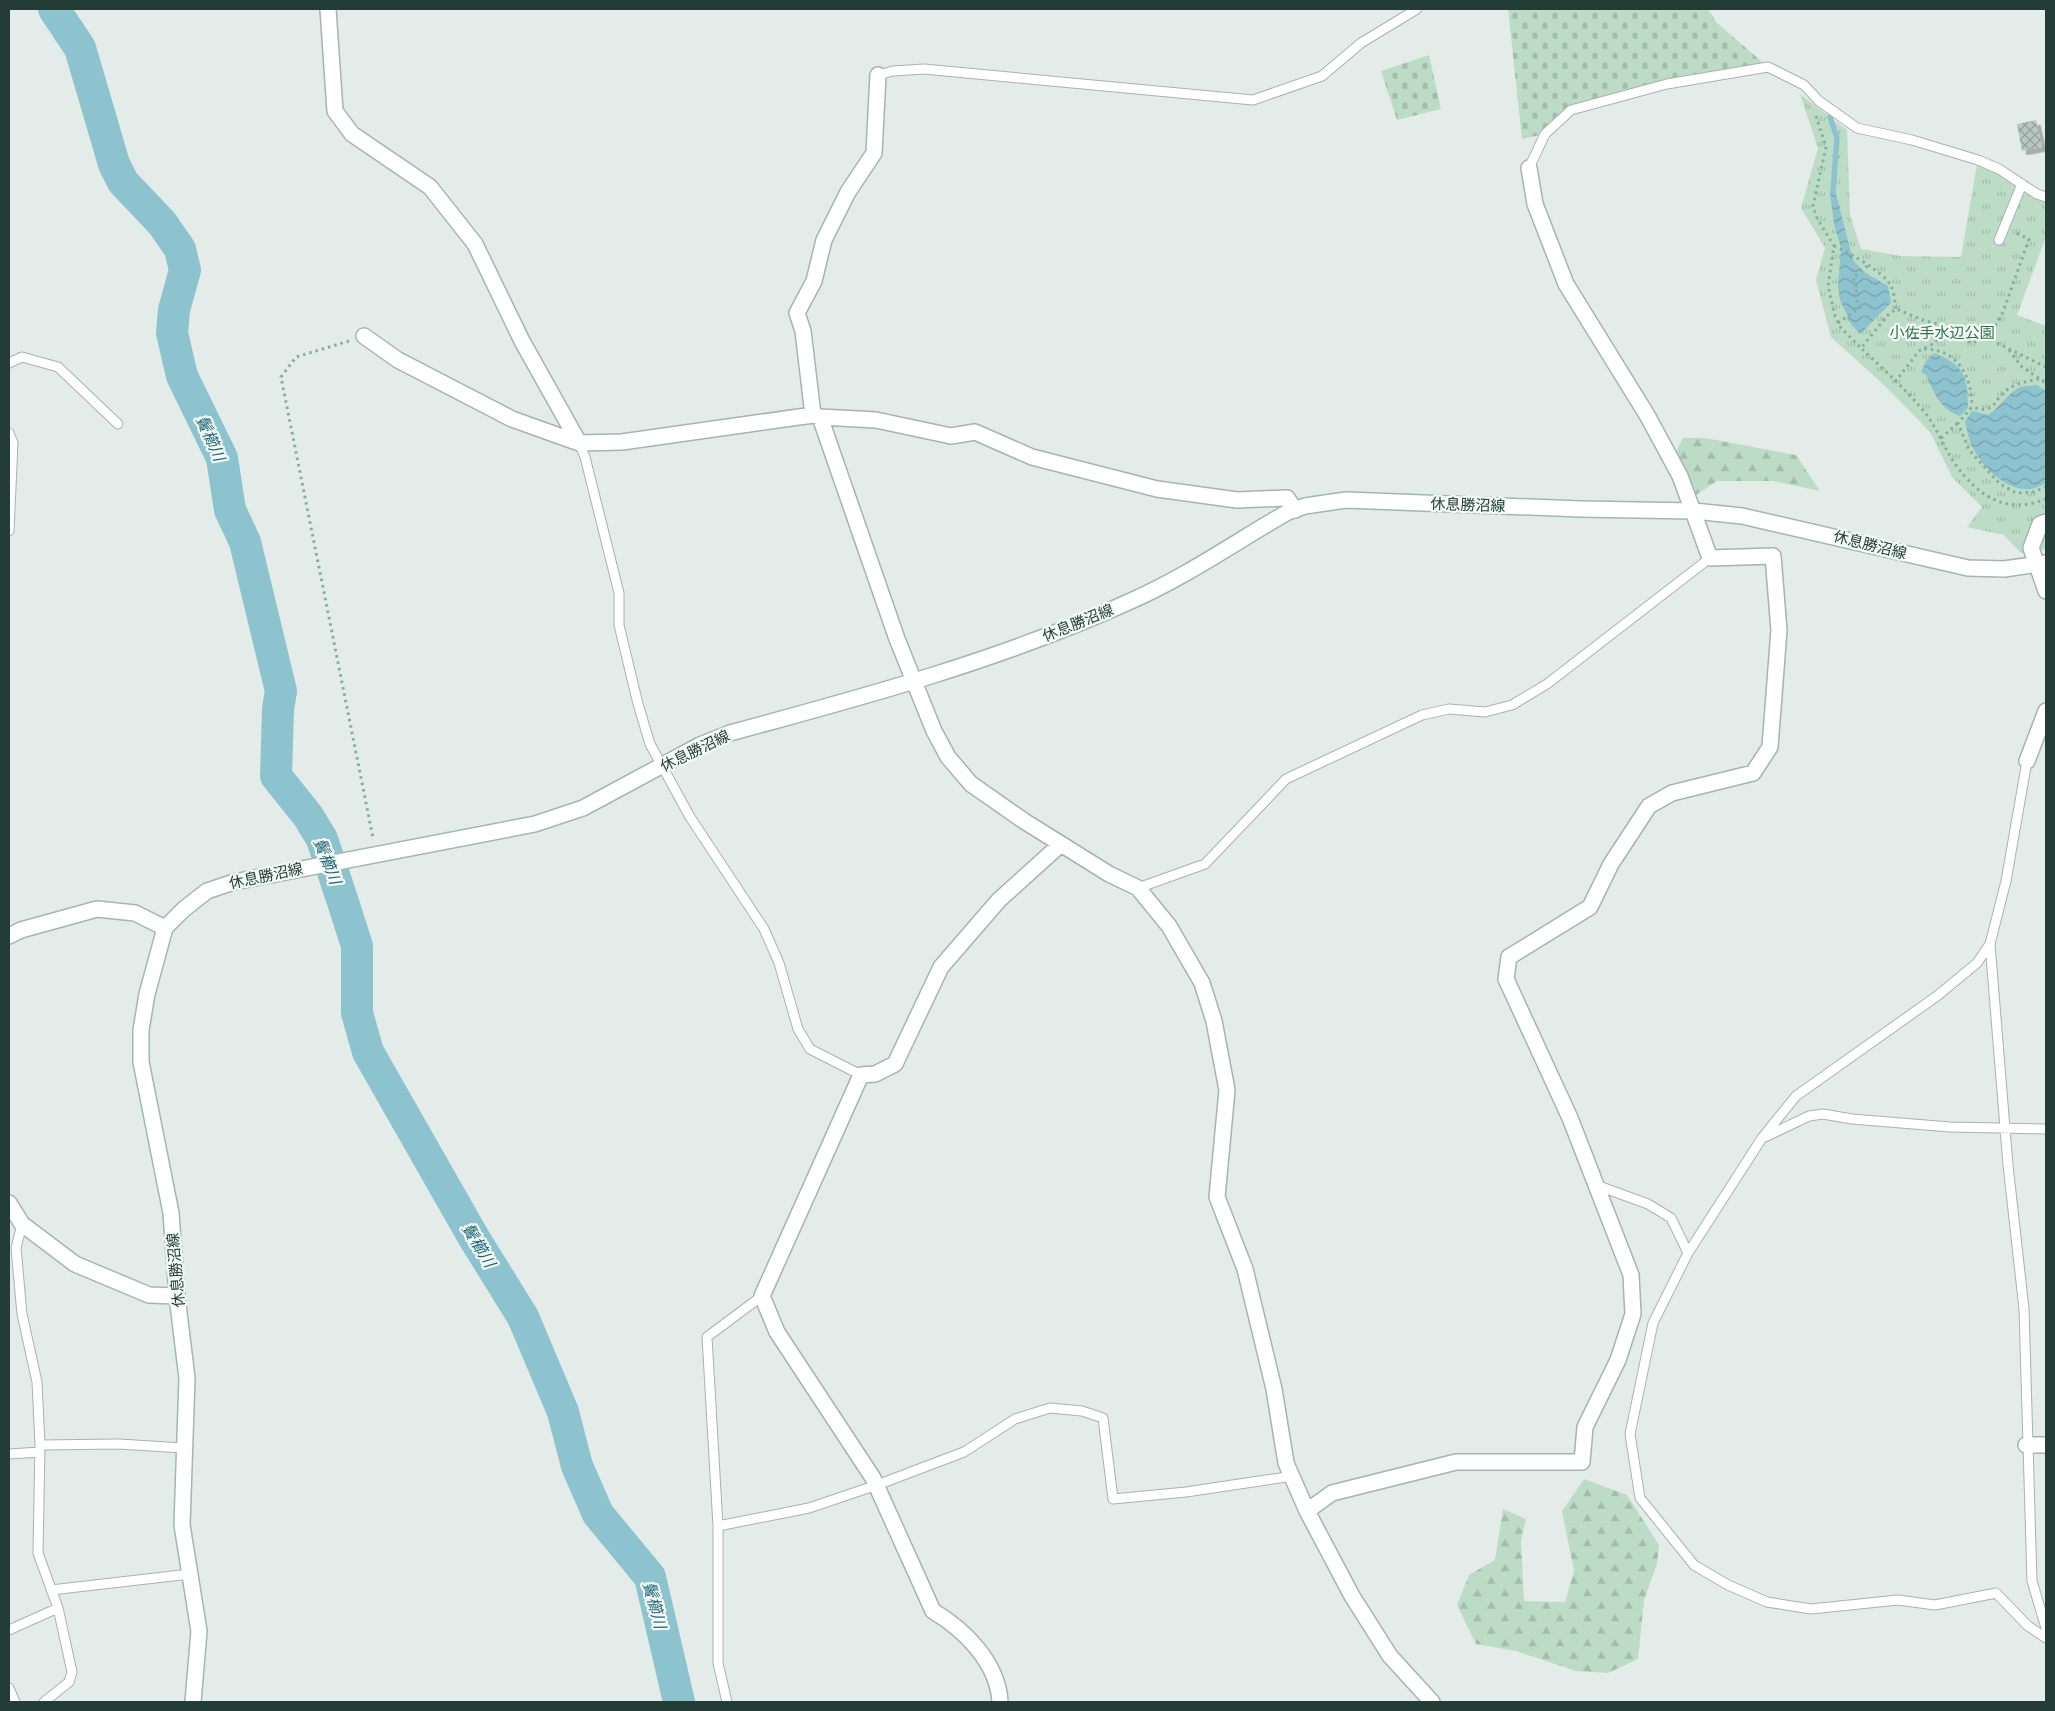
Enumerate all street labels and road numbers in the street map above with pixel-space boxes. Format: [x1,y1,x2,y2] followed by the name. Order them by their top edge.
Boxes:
[1430,494,1506,515] street label: 休息勝沼線
[1831,526,1909,563] street label: 休息勝沼線
[1039,600,1116,645] street label: 休息勝沼線
[657,726,733,776] street label: 休息勝沼線
[227,858,305,893] street label: 休息勝沼線
[163,1232,188,1308] street label: 休息勝沼線

